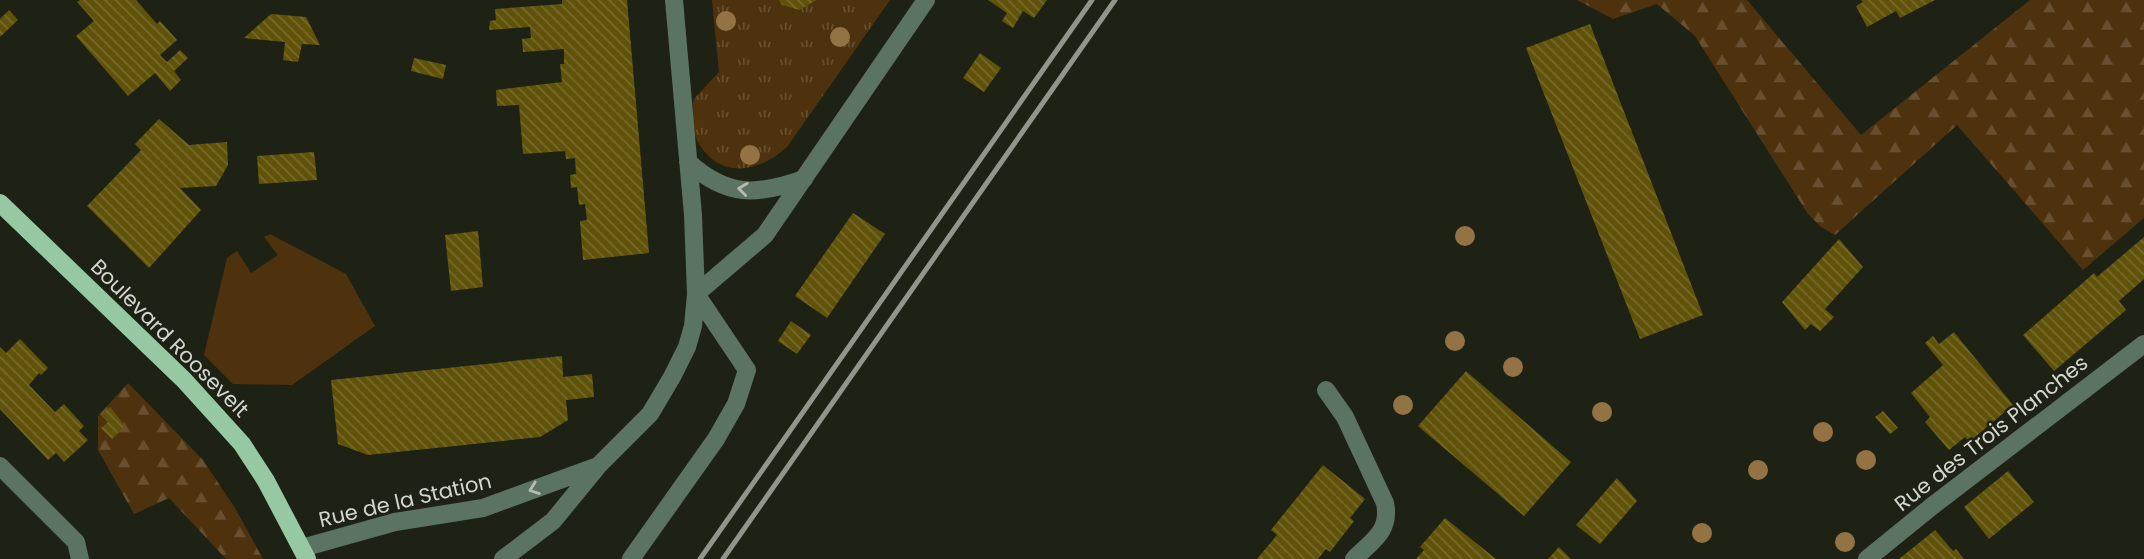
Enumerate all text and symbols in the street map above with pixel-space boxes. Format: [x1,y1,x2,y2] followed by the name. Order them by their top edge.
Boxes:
[737,182,749,197] one-way arrow
[85,253,255,423] street label: Boulevard Roosevelt
[1888,348,2094,518] street label: Rue des Trois Planches
[316,466,494,534] street label: Rue de la Station
[528,481,540,495] one-way arrow

